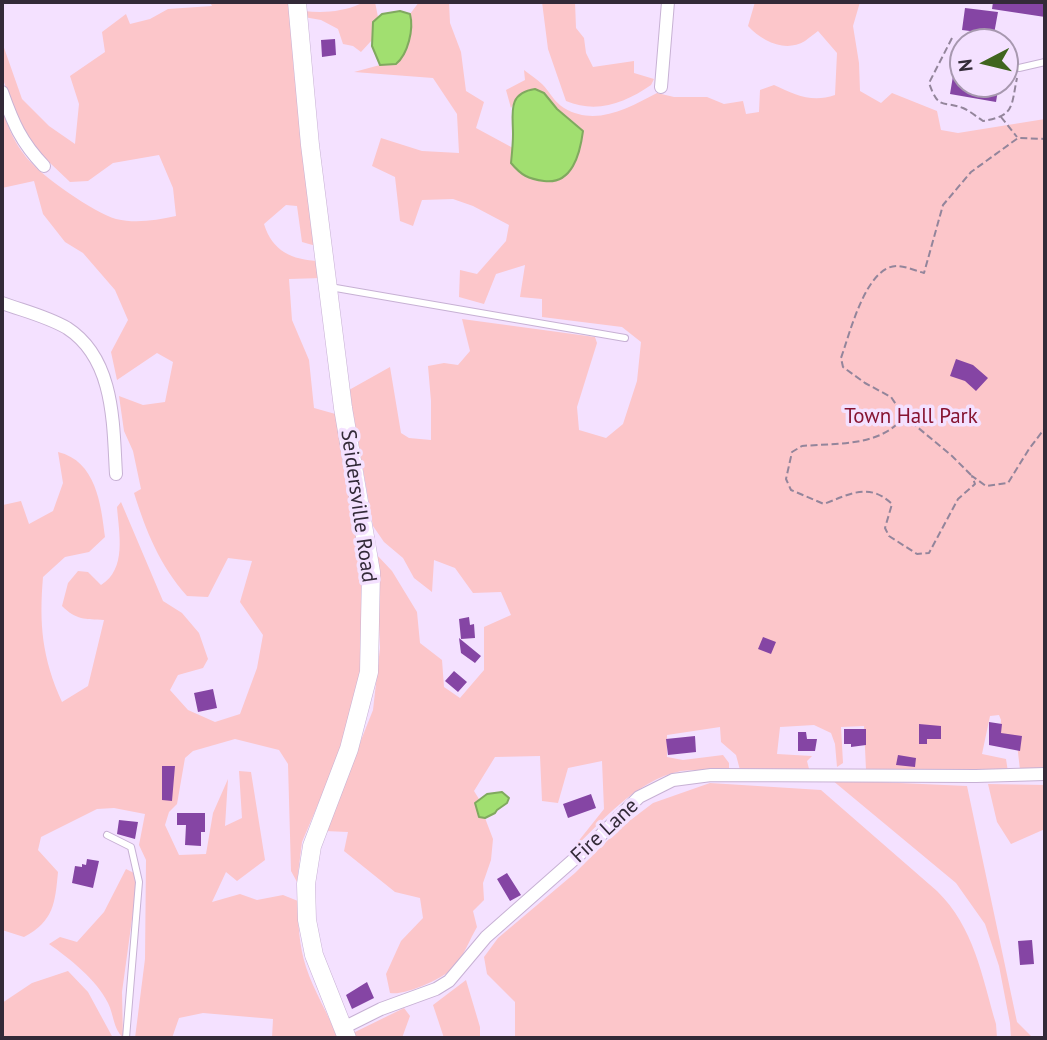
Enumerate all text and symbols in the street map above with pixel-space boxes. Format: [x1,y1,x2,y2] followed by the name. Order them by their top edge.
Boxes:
[949,28,1019,98] north arrow
[952,58,978,73] text: N
[844,404,978,430] park label: Town Hall Park
[335,428,381,584] street label: Seidersville Road
[566,794,644,868] street label: Fire Lane

